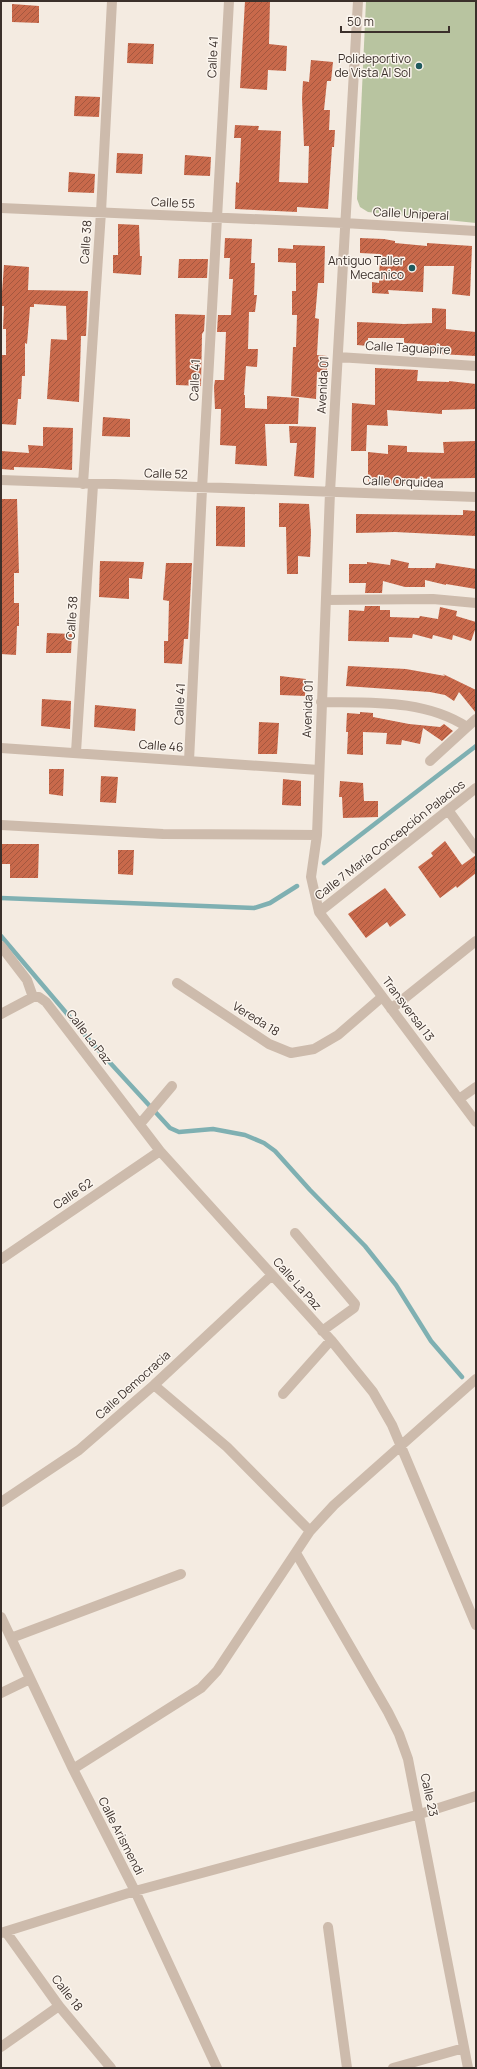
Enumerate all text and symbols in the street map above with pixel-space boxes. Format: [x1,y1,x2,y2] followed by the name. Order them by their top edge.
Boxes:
[341,8,449,34] scale bar
[347,13,374,30] text: 50 m
[203,36,222,78] street label: Calle 41
[334,50,411,81] place label: Polideportivo de Vista Al Sol
[414,61,424,71] marker: Polideportivo de Vista Al Sol
[151,193,196,212] street label: Calle 55
[372,203,450,224] street label: Calle Uniperal
[75,219,96,264] street label: Calle 38
[328,252,405,283] place label: Antiguo Taller Mecanico
[407,263,417,273] marker: Antiguo Taller Mecanico
[365,337,451,358] street label: Calle Taguapire
[312,356,333,414] street label: Avenida 01
[185,359,204,401] street label: Calle 41
[144,464,188,483] street label: Calle 52
[362,472,444,491] street label: Calle Orquidea
[61,595,82,640] street label: Calle 38
[298,680,317,738] street label: Avenida 01
[170,683,189,725] street label: Calle 41
[138,735,184,756] street label: Calle 46
[311,776,468,904] street label: Calle 7 María Concepción Palacios
[378,973,438,1045] street label: Transversal 13
[229,997,283,1040] street label: Vereda 18
[63,1006,116,1068] street label: Calle La Paz
[49,1174,96,1213] street label: Calle 62
[269,1254,326,1314] street label: Calle La Paz
[91,1346,174,1423] street label: Calle Democracia
[417,1772,442,1818] street label: Calle 23
[95,1794,148,1878] street label: Calle Arismendi
[48,1971,87,2014] street label: Calle 18

